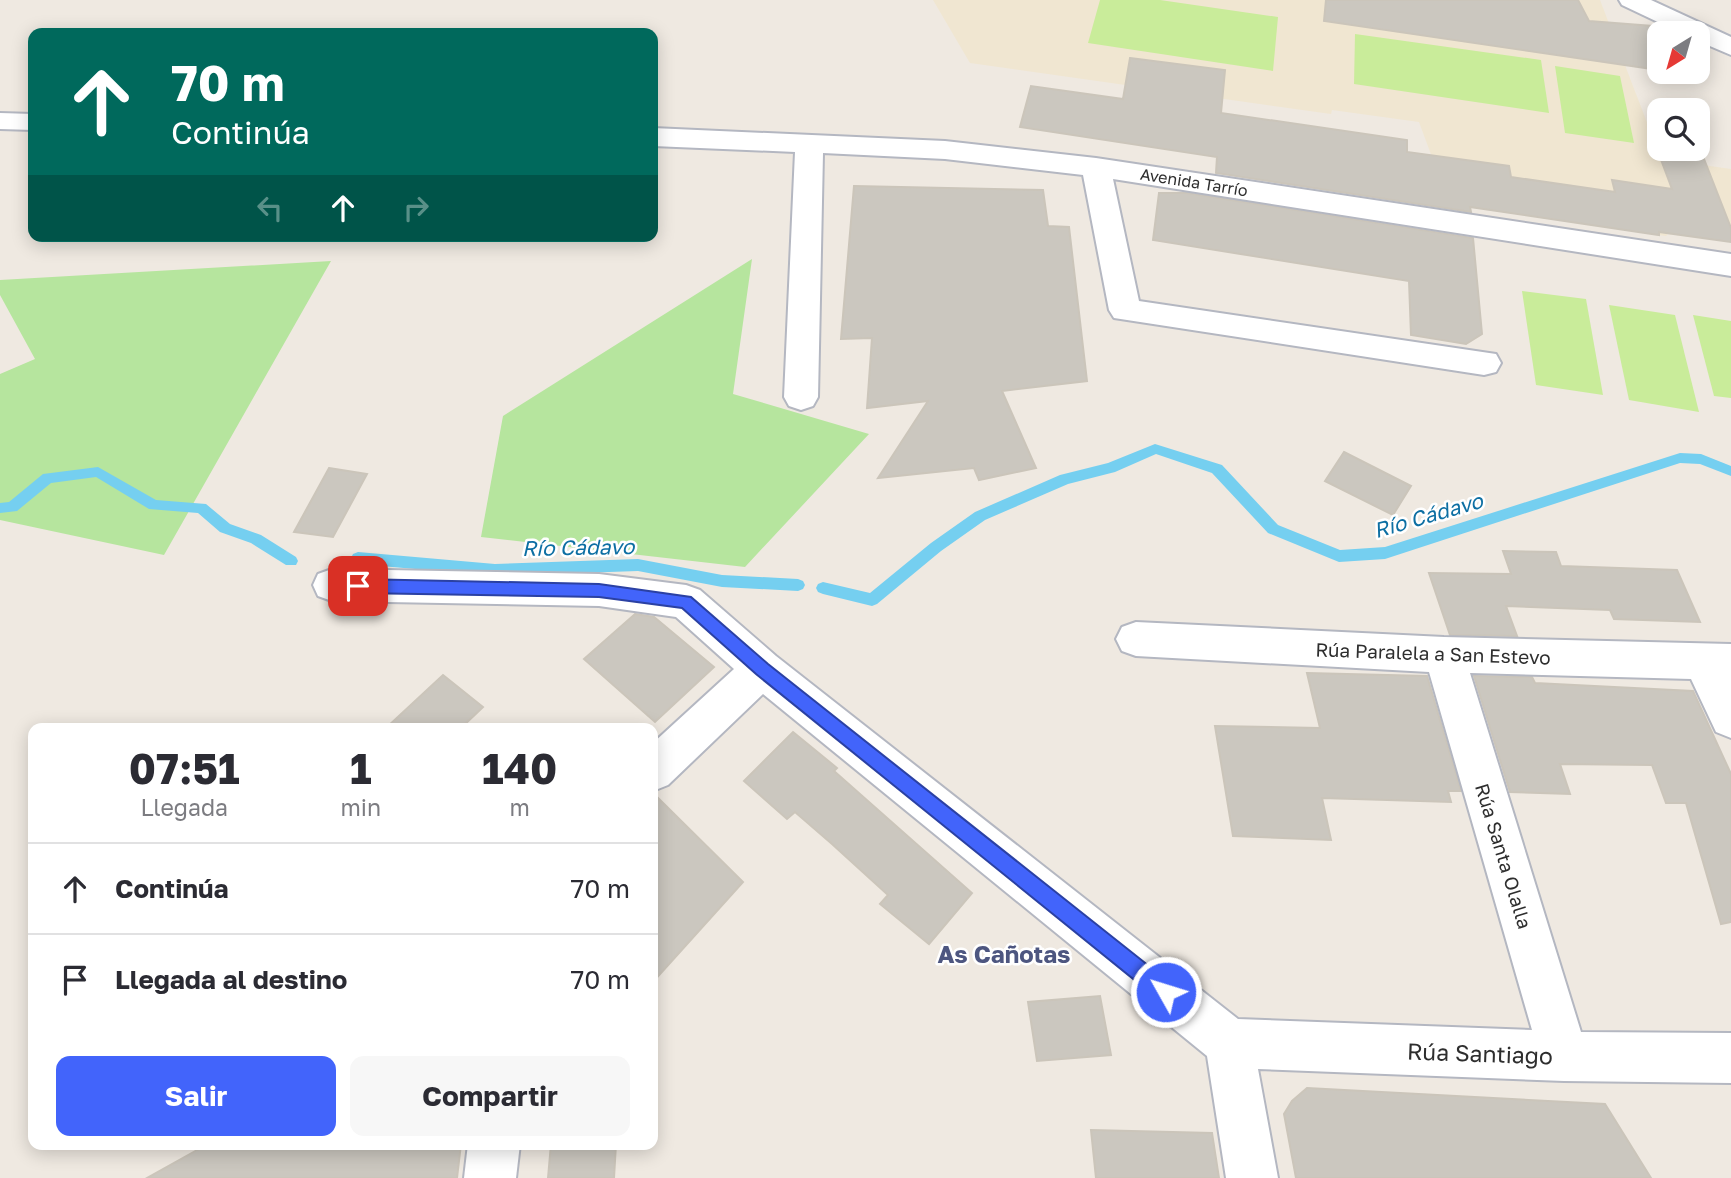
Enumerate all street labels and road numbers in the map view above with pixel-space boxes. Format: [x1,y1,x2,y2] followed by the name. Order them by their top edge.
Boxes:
[1139,164,1249,200] street label: Avenida Tarrío
[1315,637,1551,669] street label: Rúa Paralela a San Estevo
[1471,781,1537,931] street label: Rúa Santa Olalla
[1407,1036,1553,1070] street label: Rúa Santiago

